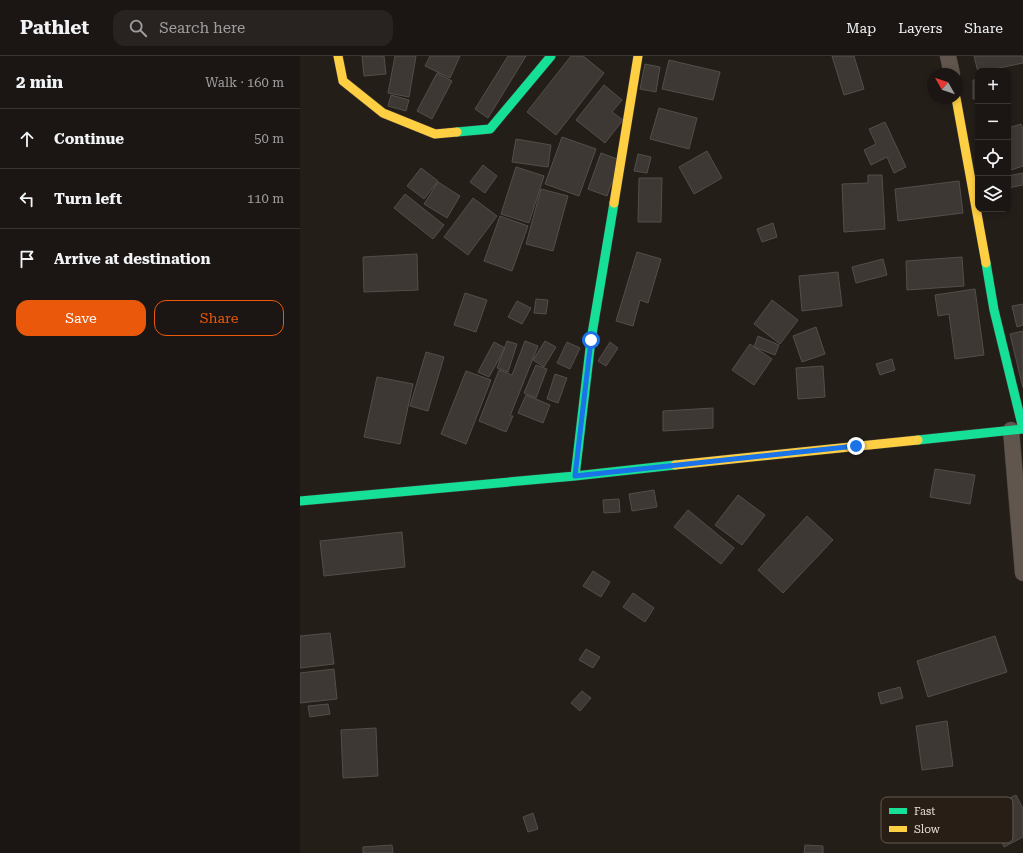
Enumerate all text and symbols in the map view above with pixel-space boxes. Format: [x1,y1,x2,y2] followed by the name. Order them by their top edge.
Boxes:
[113,10,393,46] search box
[20,16,89,39] text: Pathlet
[127,17,149,39] icon: search
[159,19,245,37] text: Search here
[846,20,876,36] text: Map
[898,20,942,36] text: Layers
[964,20,1003,36] text: Share
[927,68,963,104] north arrow
[975,68,1011,212] map controls
[975,68,1011,104] button: +
[16,72,63,92] text: 2 min
[205,75,284,90] text: Walk · 160 m
[975,104,1011,140] button: −
[16,128,38,150] icon: ahead
[54,130,124,148] text: Continue
[254,131,284,146] text: 50 m
[975,140,1011,176] button: locate
[975,176,1011,212] button: layers
[16,188,38,210] icon: left
[54,190,122,208] text: Turn left
[247,191,284,206] text: 110 m
[16,248,38,270] icon: arrive
[54,250,210,268] text: Arrive at destination
[16,300,146,336] button: Save
[154,300,284,336] button: Share
[582,331,600,349] route start
[847,437,865,455] route end
[881,797,1013,843] legend
[914,805,935,818] text: Fast
[914,823,941,836] text: Slow

